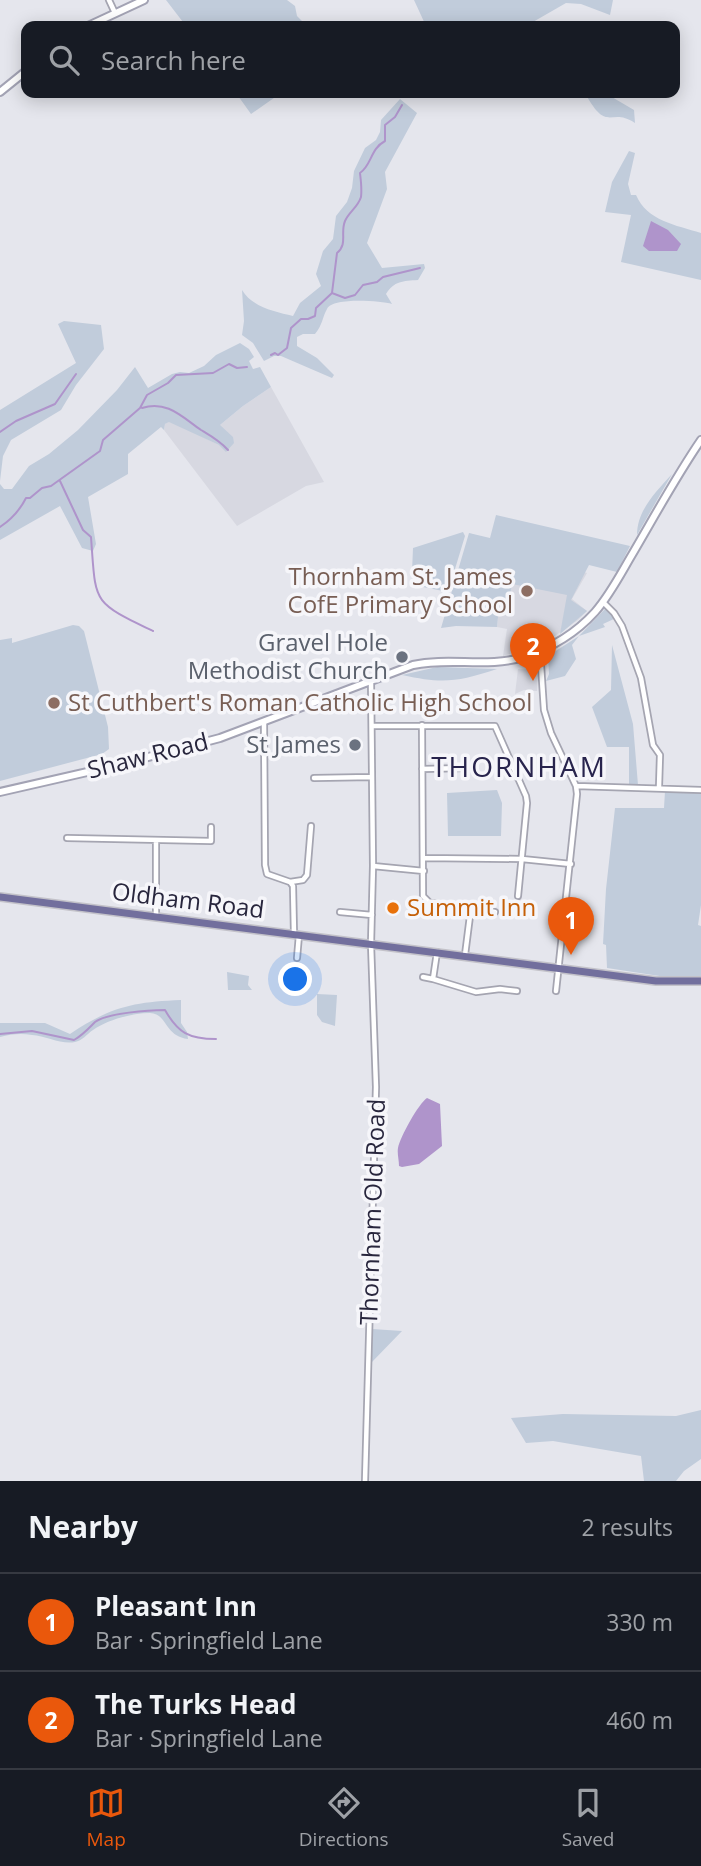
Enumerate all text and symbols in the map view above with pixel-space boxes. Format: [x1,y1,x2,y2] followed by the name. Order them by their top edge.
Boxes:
[21,21,680,98] search box
[45,41,83,79] icon: search
[101,42,246,78] text: Search here
[288,559,513,620] place label: Thornham St. James CofE Primary School
[519,583,535,599] marker: Thornham St. James CofE Primary School
[510,623,556,681] pin: 2
[188,625,388,686] place label: Gravel Hole Methodist Church
[394,649,410,665] marker: Gravel Hole Methodist Church
[68,685,532,718] place label: St Cuthbert's Roman Catholic High School
[46,695,62,711] marker: St Cuthbert's Roman Catholic High School
[84,724,211,785] street label: Shaw Road
[246,727,341,760] place label: St James
[347,737,363,753] marker: St James
[431,747,607,785] district label: THORNHAM
[110,874,266,925] street label: Oldham Road
[407,890,536,923] place label: Summit Inn
[548,897,594,955] pin: 1
[385,900,401,916] marker: Summit Inn
[278,962,312,996] your location
[351,1098,392,1326] street label: Thornham Old Road
[28,1506,138,1547] text: Nearby
[582,1511,673,1543] text: 2 results
[95,1588,257,1624] text: Pleasant Inn
[44,1606,58,1638] text: 1
[606,1606,673,1638] text: 330 m
[95,1624,323,1656] text: Bar · Springfield Lane
[95,1686,296,1722] text: The Turks Head
[44,1704,58,1736] text: 2
[606,1704,673,1736] text: 460 m
[95,1722,323,1754] text: Bar · Springfield Lane
[87,1784,126,1852] tab: Map
[299,1784,389,1852] tab: Directions
[562,1784,614,1852] tab: Saved

